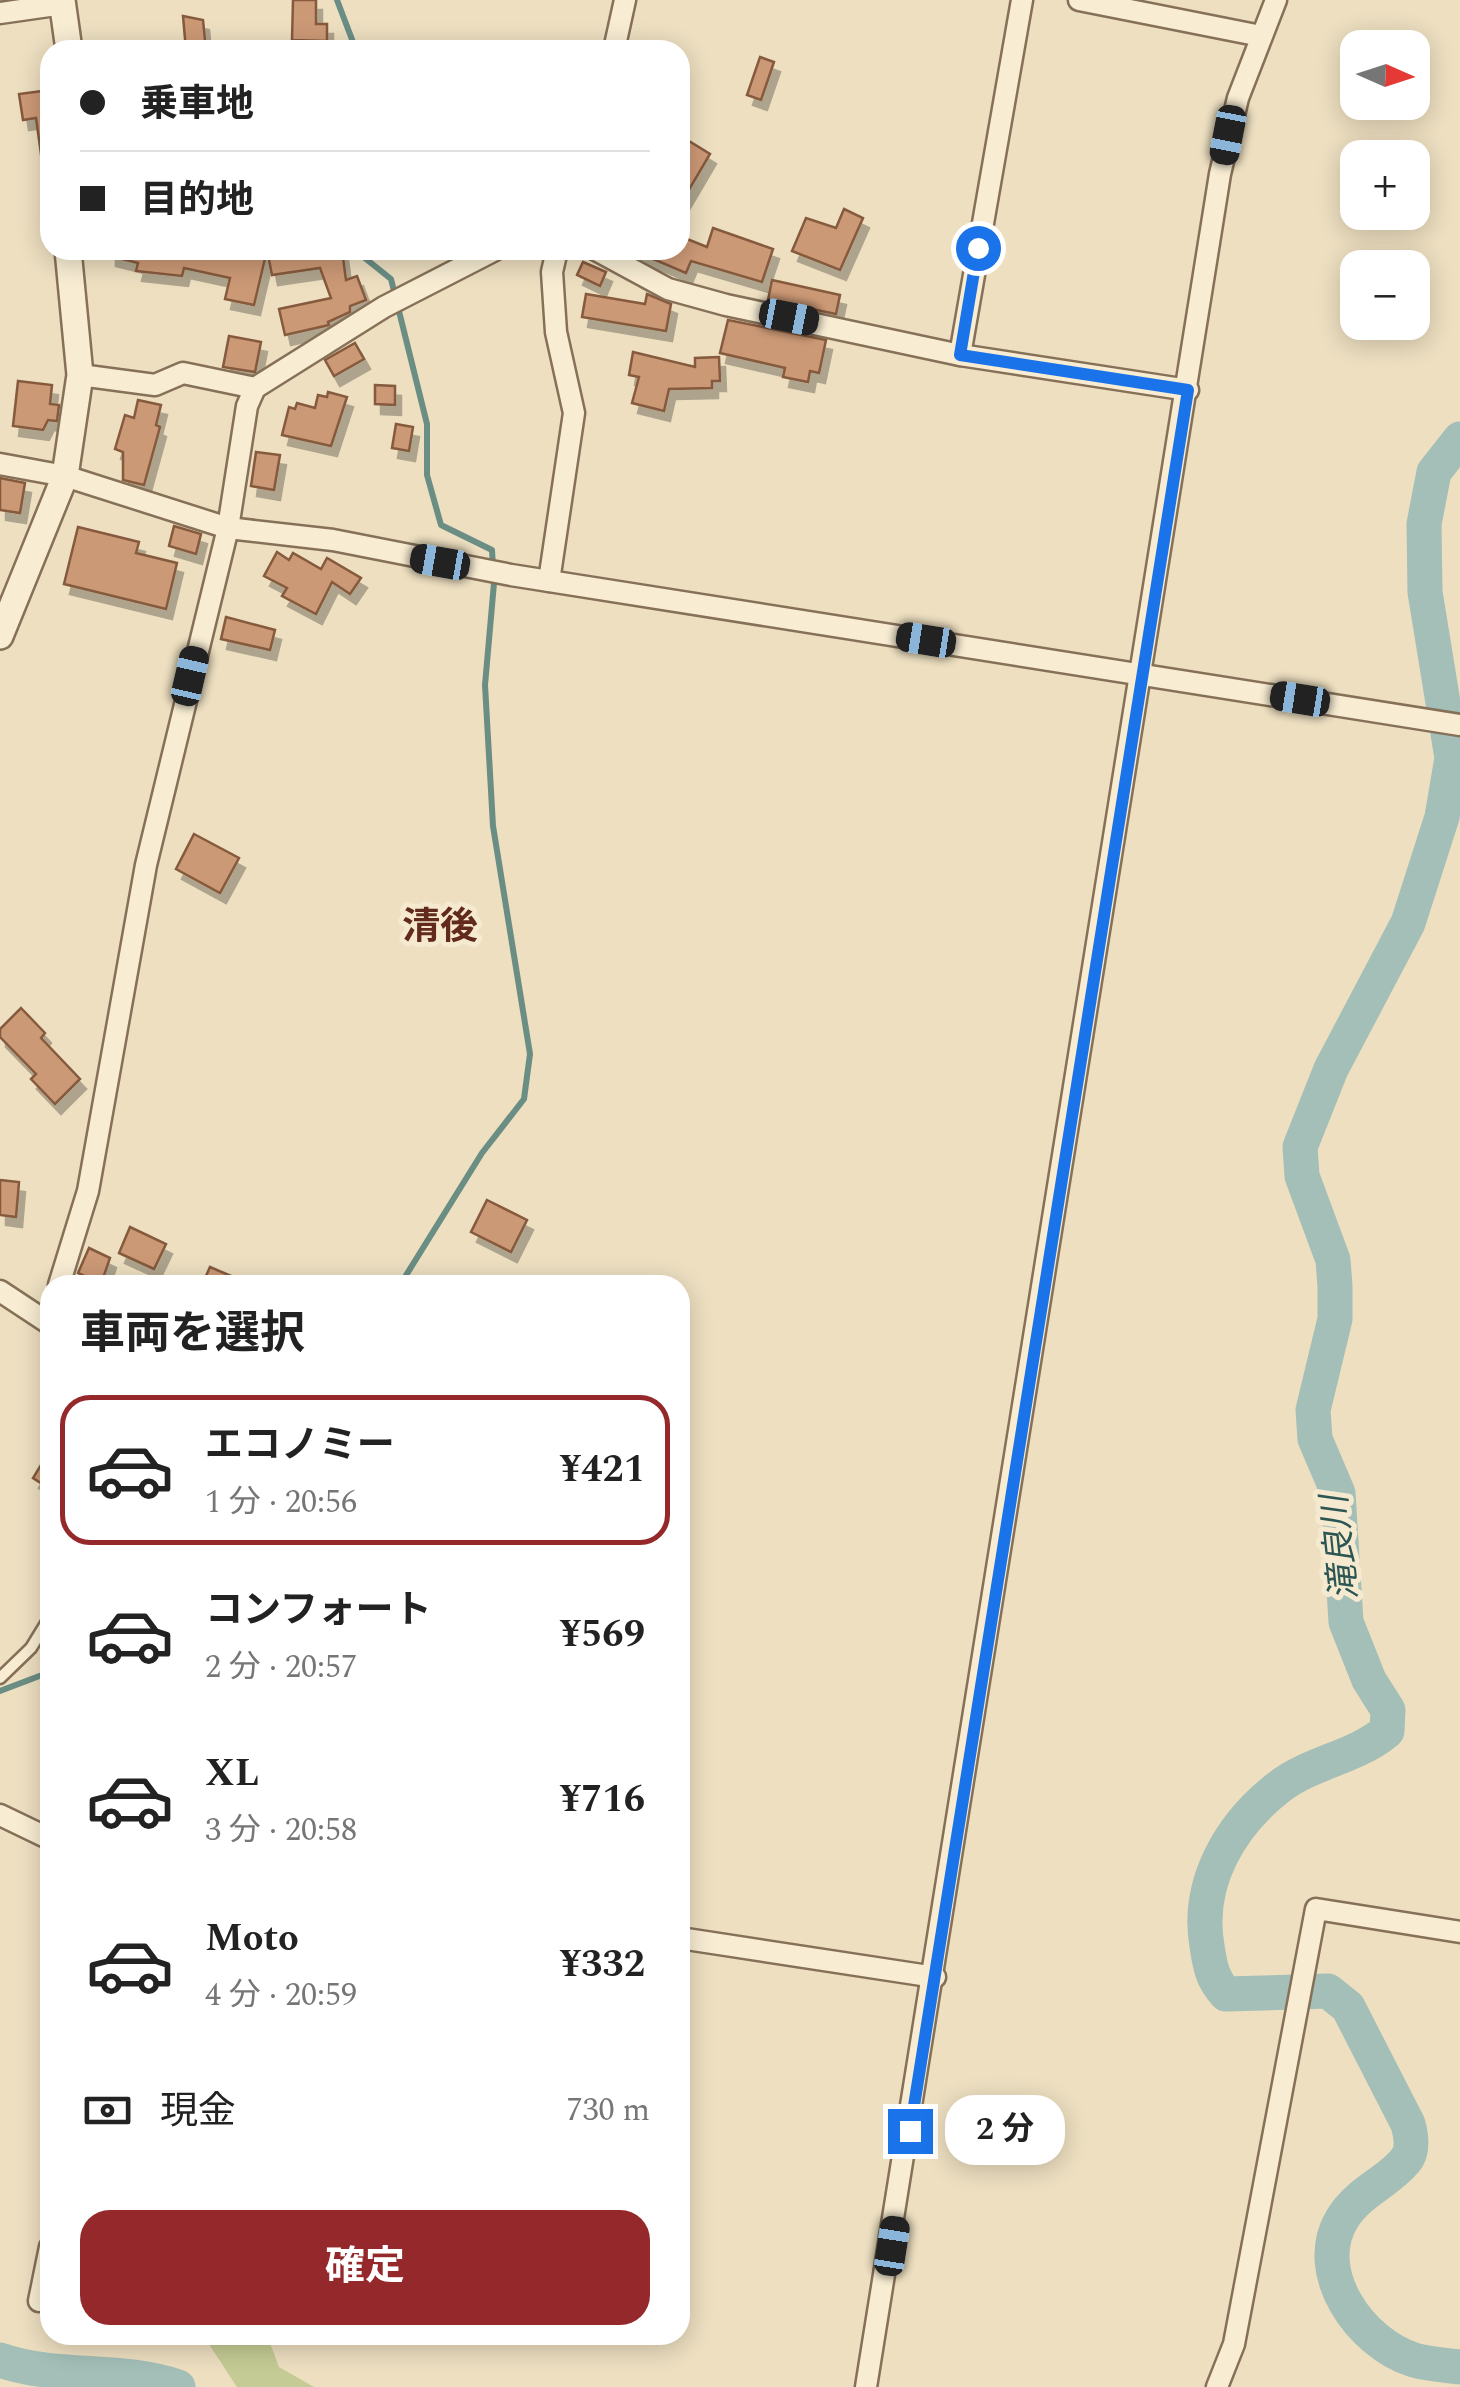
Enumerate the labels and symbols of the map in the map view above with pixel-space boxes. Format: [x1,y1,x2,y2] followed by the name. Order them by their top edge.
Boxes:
[1340,30,1430,120] north arrow
[1208,103,1248,167] car
[956,226,1001,271] route start
[757,297,821,337] car
[408,542,472,582] car
[894,620,958,660] car
[169,643,211,709] car
[1268,679,1332,719] car
[402,899,478,957] district label: 清後
[1308,1489,1372,1603] water label: 滝良川
[945,2096,1065,2166] callout: 2 分
[888,2109,933,2154] route end
[872,2214,912,2278] car

